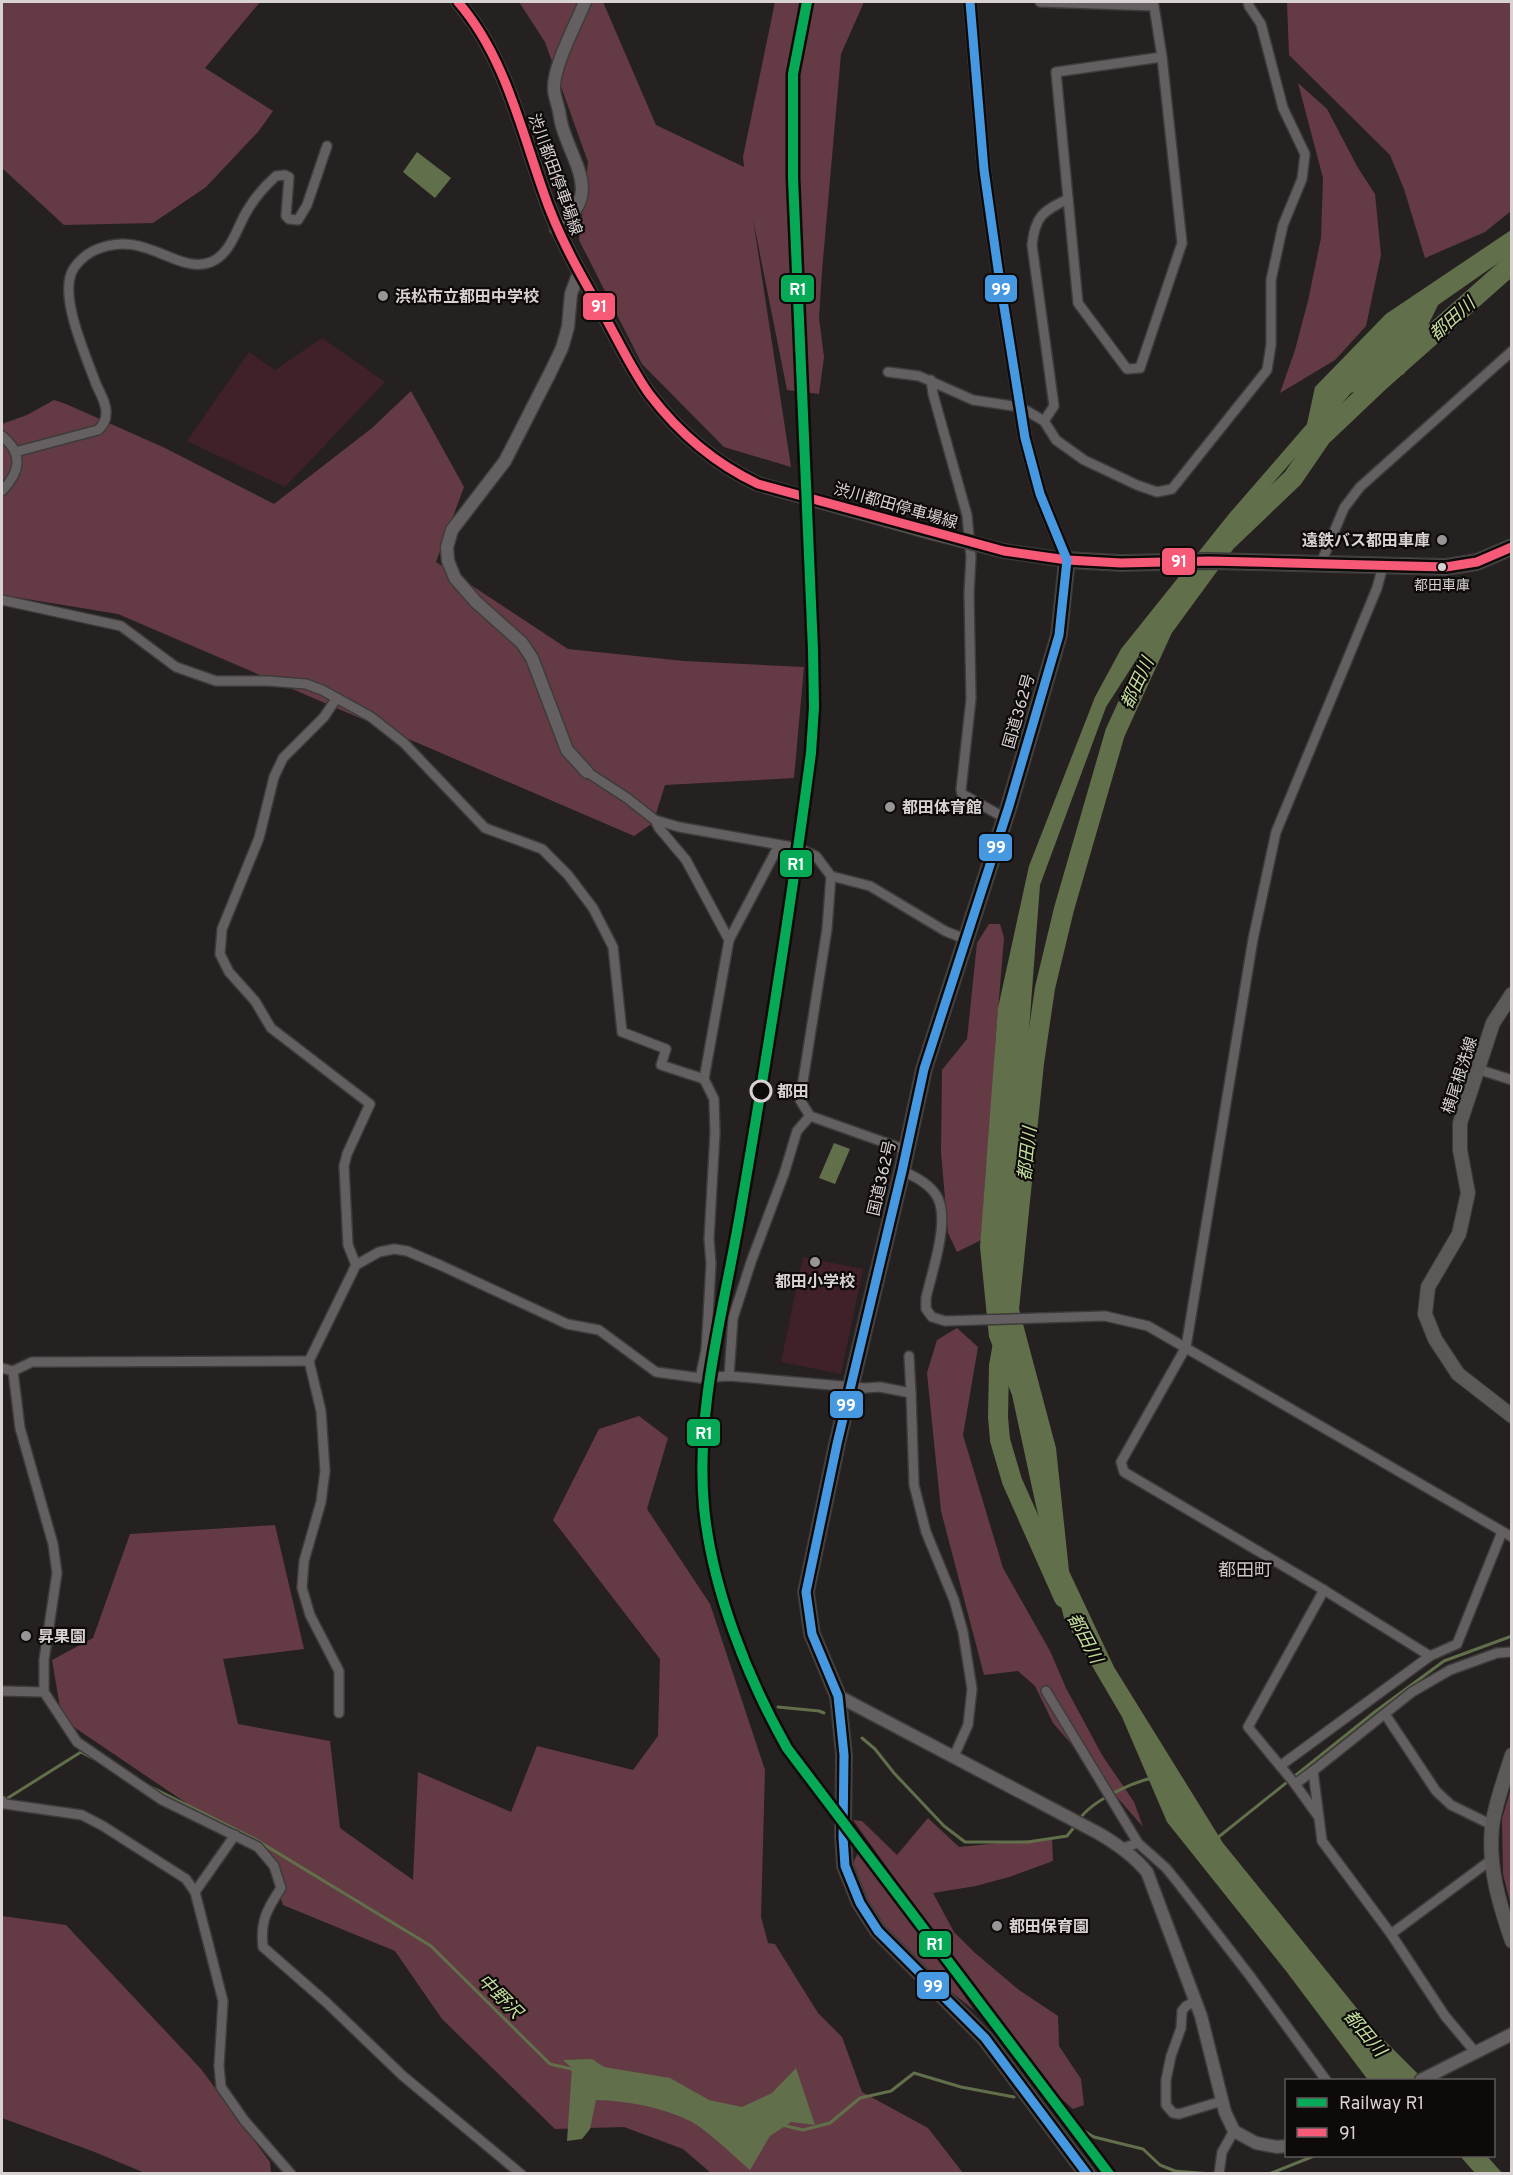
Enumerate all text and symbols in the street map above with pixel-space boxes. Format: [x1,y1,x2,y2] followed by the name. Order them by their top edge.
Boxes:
[523,111,585,238] street label: 渋川都田停車場線
[780,274,815,303] line badge: R1
[984,274,1018,303] line badge: 99
[789,281,807,301] text: R1
[991,281,1011,301] text: 99
[395,288,539,308] place label: 浜松市立都田中学校
[376,289,390,303] marker: 浜松市立都田中学校
[582,292,616,321] line badge: 91
[1425,292,1482,347] water label: 都田川
[591,298,607,318] text: 91
[831,480,960,534] street label: 渋川都田停車場線
[1302,531,1430,552] place label: 遠鉄バス都田車庫
[1435,533,1449,547] marker: 遠鉄バス都田車庫
[1161,547,1196,576] line badge: 91
[1171,553,1187,573] text: 91
[1436,561,1448,573] marker: 都田車庫
[1414,578,1470,595] place label: 都田車庫
[1117,652,1161,713] water label: 都田川
[1000,672,1040,751] street label: 国道362号
[902,799,982,819] place label: 都田体育館
[883,800,897,814] marker: 都田体育館
[978,833,1013,862] line badge: 99
[986,839,1006,859] text: 99
[779,849,813,878] line badge: R1
[787,856,805,876] text: R1
[1439,1034,1483,1117] street label: 横尾根洗線
[750,1080,772,1102] marker: 都田
[777,1083,809,1103] place label: 都田
[1014,1124,1043,1182] water label: 都田川
[865,1139,901,1218] street label: 国道362号
[808,1255,822,1269] marker: 都田小学校
[775,1273,855,1293] place label: 都田小学校
[829,1390,864,1419] line badge: 99
[836,1397,856,1417] text: 99
[686,1418,721,1447] line badge: R1
[695,1425,713,1445] text: R1
[1218,1560,1272,1583] district label: 都田町
[1061,1609,1107,1670] water label: 都田川
[38,1628,86,1648] place label: 昇果園
[19,1629,33,1643] marker: 昇果園
[1009,1918,1089,1938] place label: 都田保育園
[990,1919,1004,1933] marker: 都田保育園
[918,1930,952,1958] line badge: R1
[926,1936,944,1956] text: R1
[472,1970,528,2026] water label: 中野沢
[916,1971,950,2000] line badge: 99
[923,1978,943,1998] text: 99
[1338,2006,1391,2064] water label: 都田川
[1285,2079,1495,2157] legend
[1339,2093,1424,2116] text: Railway R1
[1339,2123,1356,2146] text: 91

